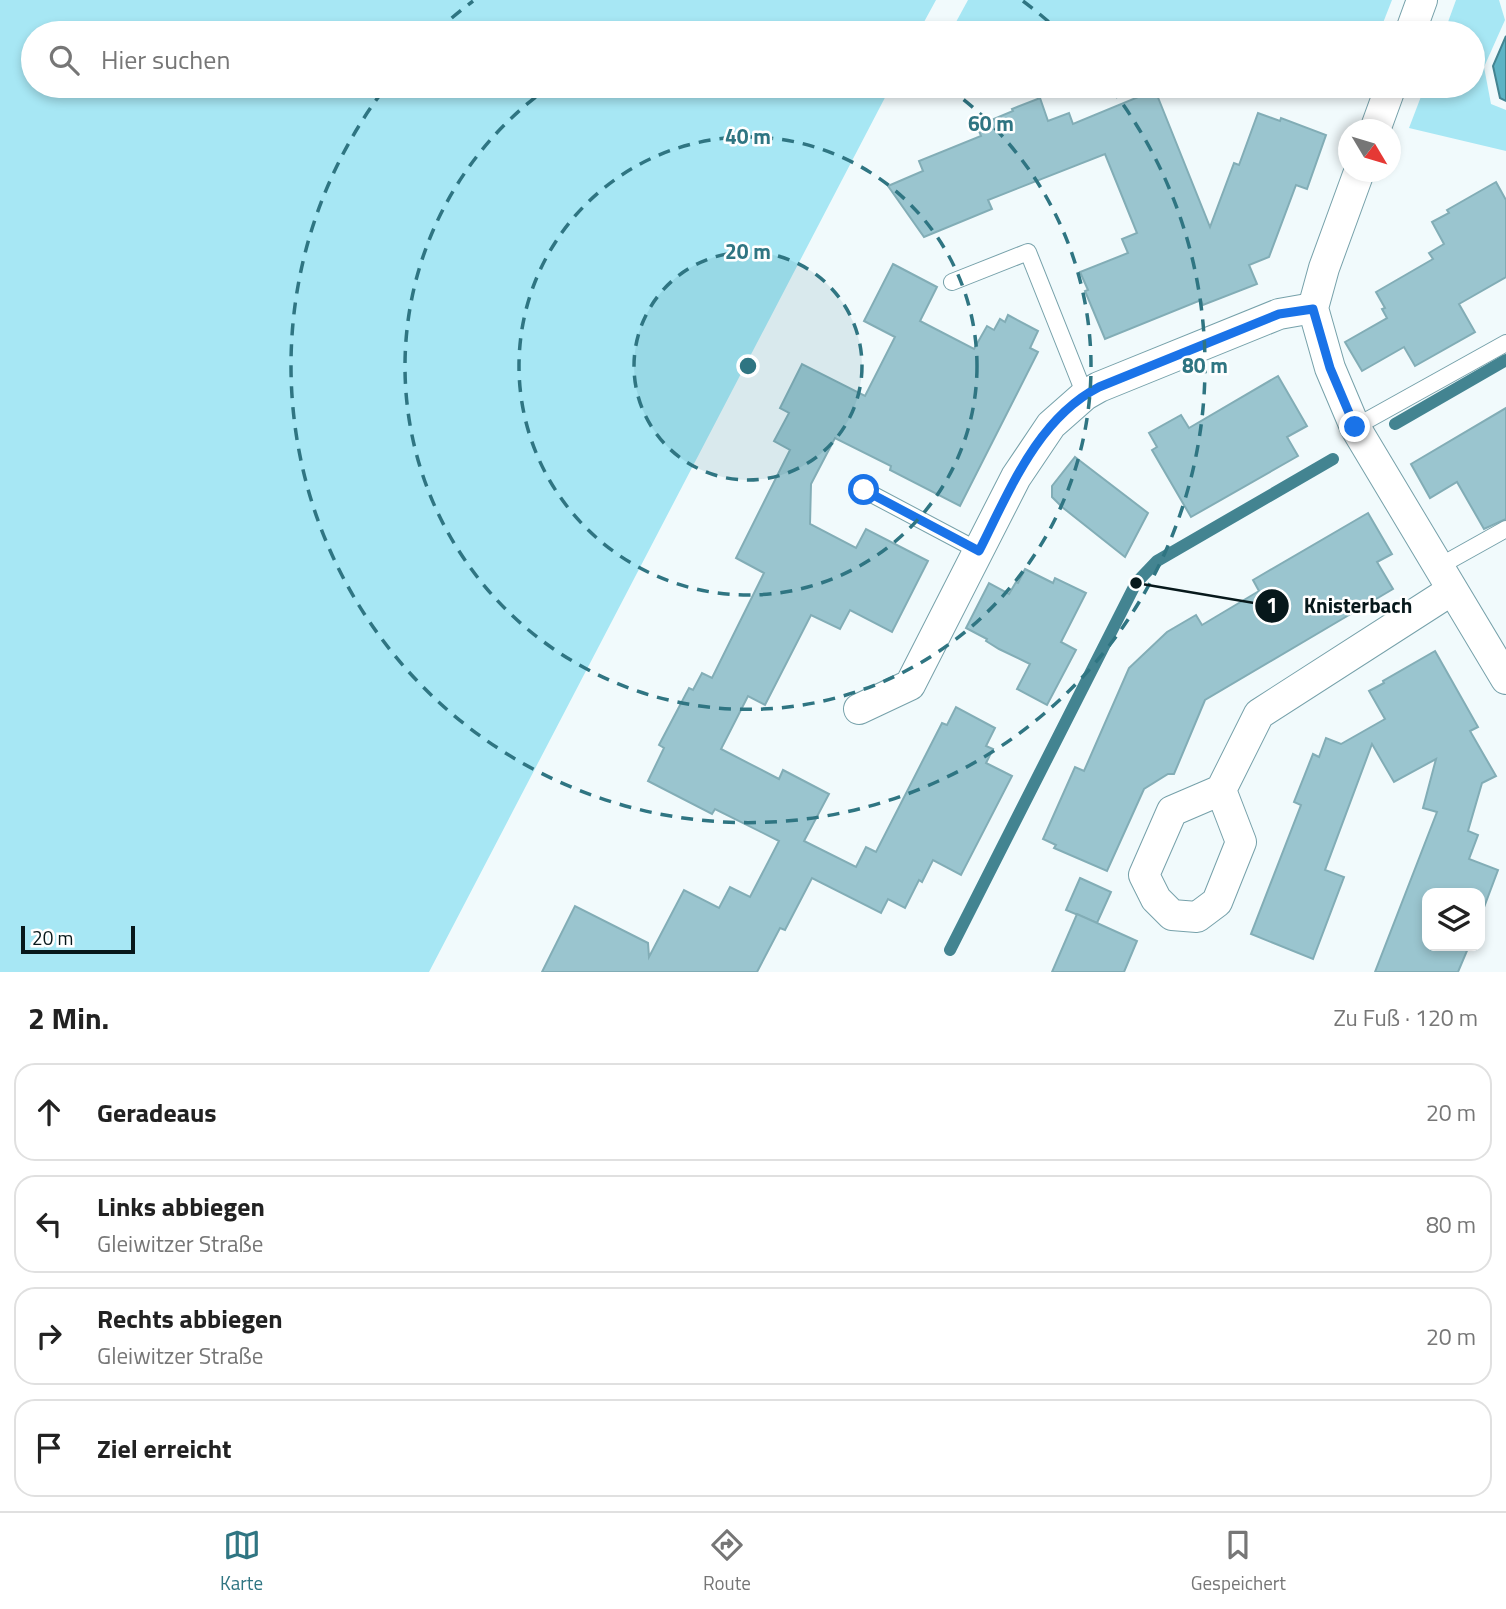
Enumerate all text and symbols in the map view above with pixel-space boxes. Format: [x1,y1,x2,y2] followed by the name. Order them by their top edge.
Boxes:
[21,21,1485,98] search box
[101,40,230,79] text: Hier suchen
[45,41,83,79] icon: search
[968,107,1014,139] text: 60 m
[1338,119,1401,182] north arrow
[725,120,771,152] text: 40 m
[725,235,771,267] text: 20 m
[1182,349,1228,381] text: 80 m
[736,354,760,378] centre of rings
[1339,411,1370,442] route end
[848,474,879,505] route start
[1254,585,1426,627] callout: Knisterbach
[1266,589,1278,621] text: 1
[1304,589,1412,621] text: Knisterbach
[1422,888,1485,951] map controls
[1422,888,1485,951] button: layers
[21,923,135,955] scale bar
[32,923,73,952] text: 20 m
[28,995,109,1041] text: 2 Min.
[1334,1000,1478,1035] text: Zu Fuß · 120 m
[30,1093,68,1131] icon: ahead
[97,1093,217,1132] text: Geradeaus
[1426,1095,1476,1130] text: 20 m
[97,1187,265,1226] text: Links abbiegen
[30,1205,68,1243] icon: left
[1426,1207,1476,1242] text: 80 m
[97,1226,263,1261] text: Gleiwitzer Straße
[97,1299,283,1338] text: Rechts abbiegen
[30,1317,68,1355] icon: right
[1426,1319,1476,1354] text: 20 m
[97,1338,263,1373] text: Gleiwitzer Straße
[30,1429,68,1467] icon: arrive
[97,1429,232,1468] text: Ziel erreicht
[220,1526,263,1597] tab: Karte
[703,1526,751,1597] tab: Route
[1191,1526,1286,1597] tab: Gespeichert

